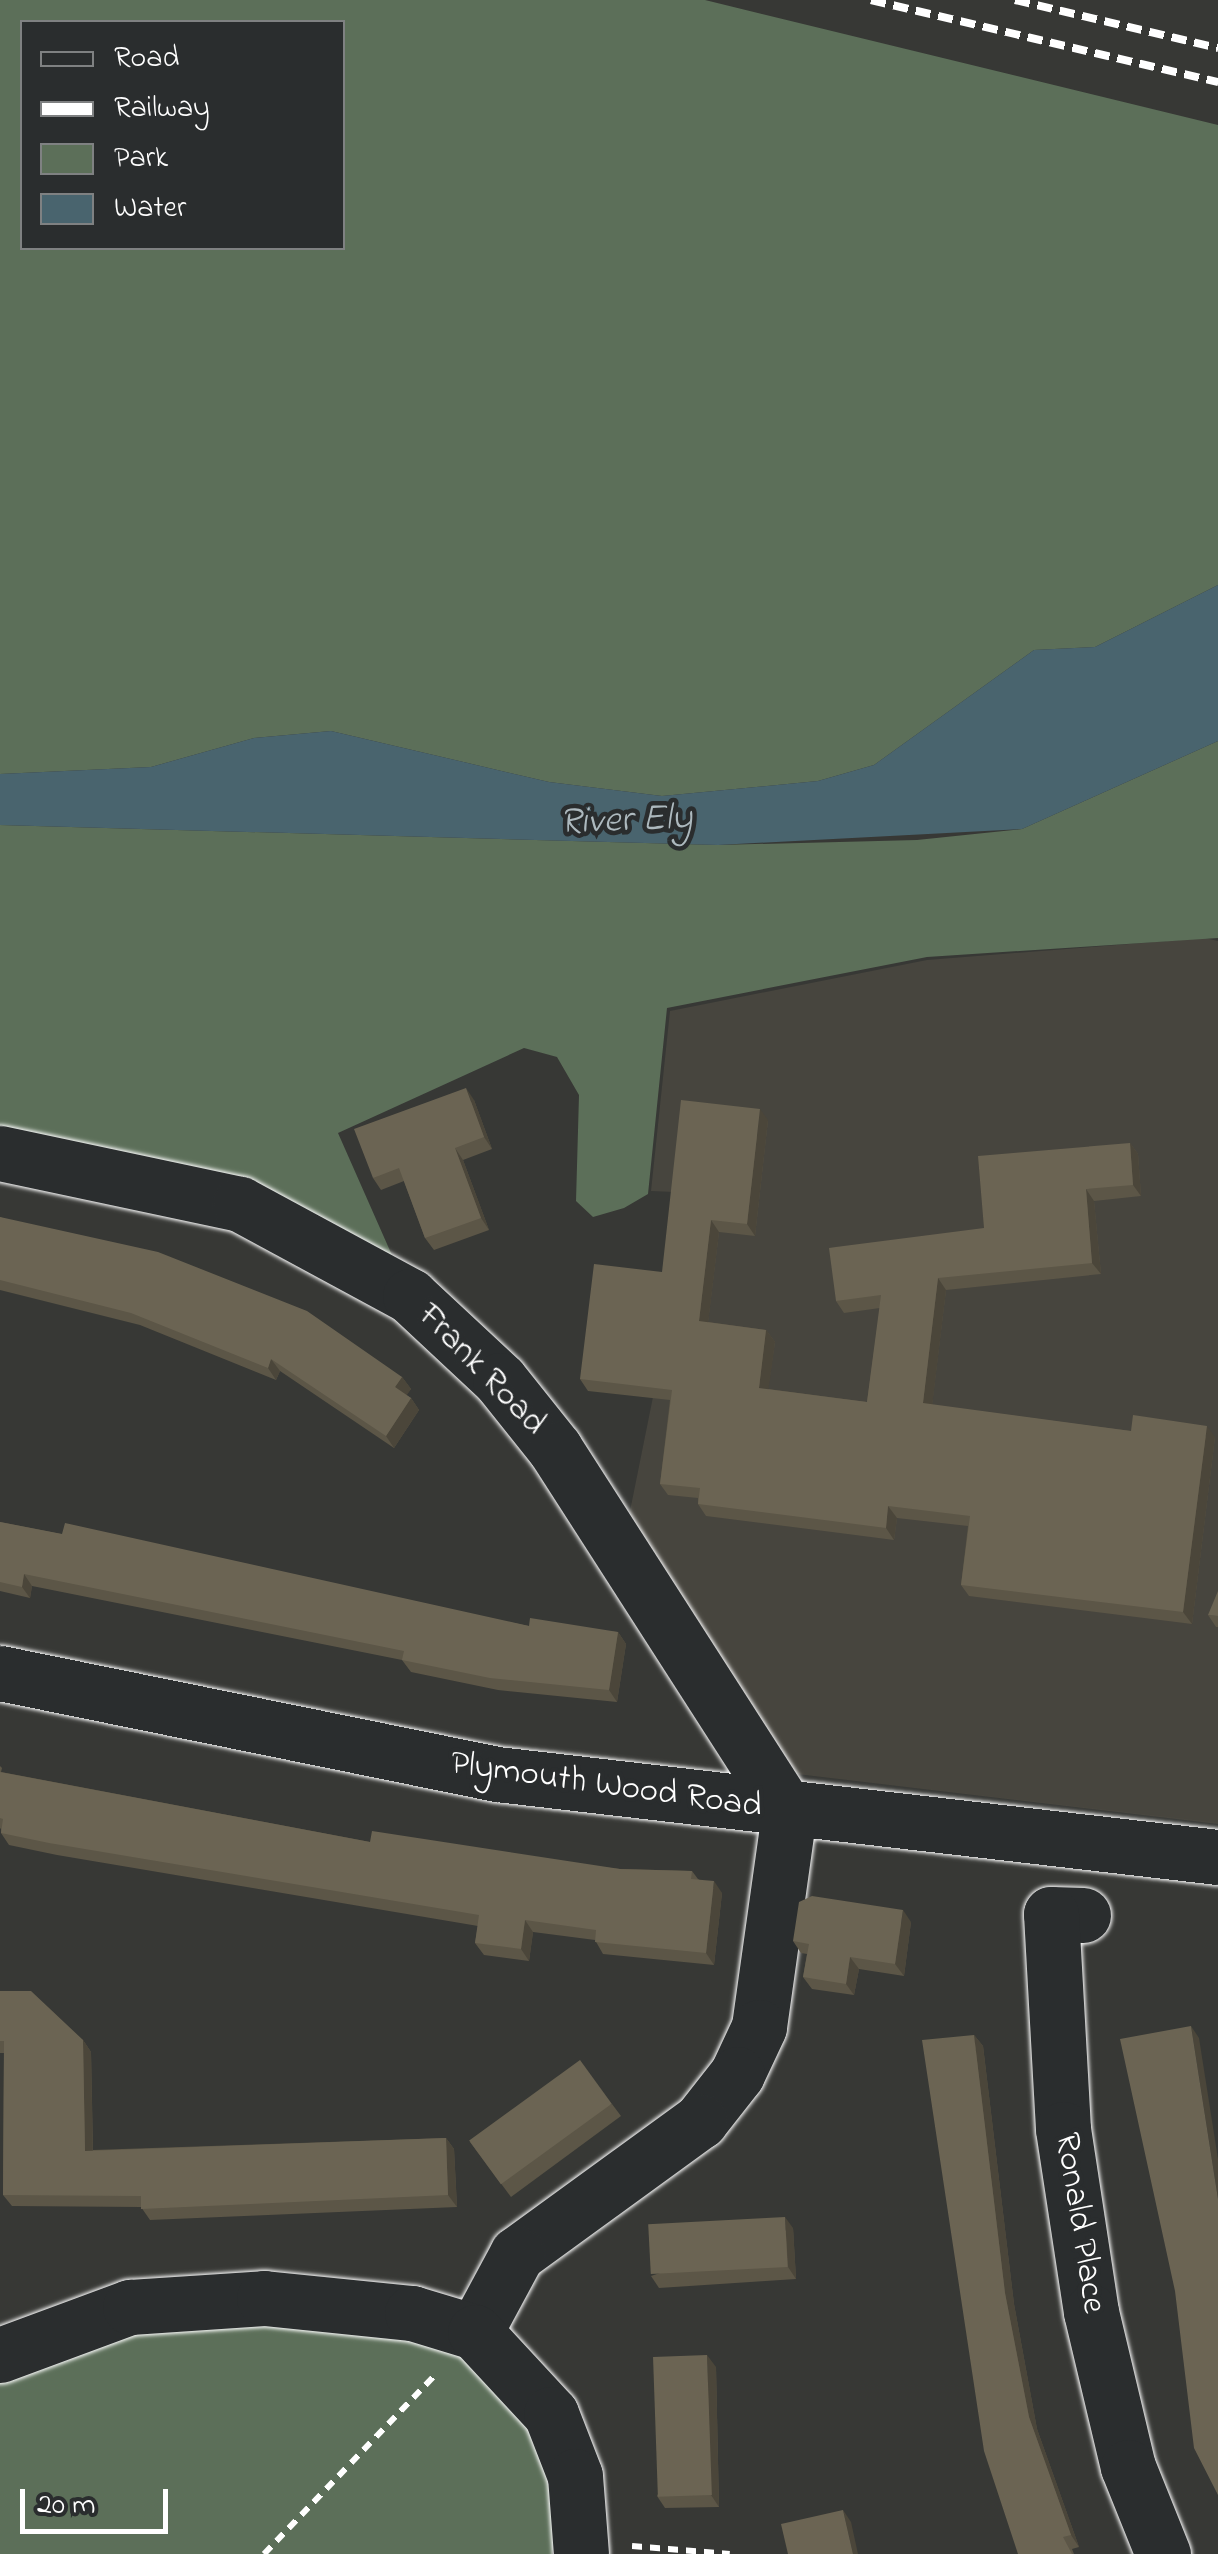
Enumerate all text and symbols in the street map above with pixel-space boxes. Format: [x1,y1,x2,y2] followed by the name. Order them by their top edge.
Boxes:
[20,20,345,250] legend
[114,37,179,81] text: Road
[114,87,210,131] text: Railway
[114,137,168,181] text: Park
[114,187,186,231] text: Water
[559,797,693,847] water label: River Ely
[408,1295,554,1445] street label: Frank Road
[448,1743,764,1829] street label: Plymouth Wood Road
[1044,2130,1114,2316] street label: Ronald Place
[25,2469,172,2531] scale bar
[37,2484,96,2528] text: 20 m

